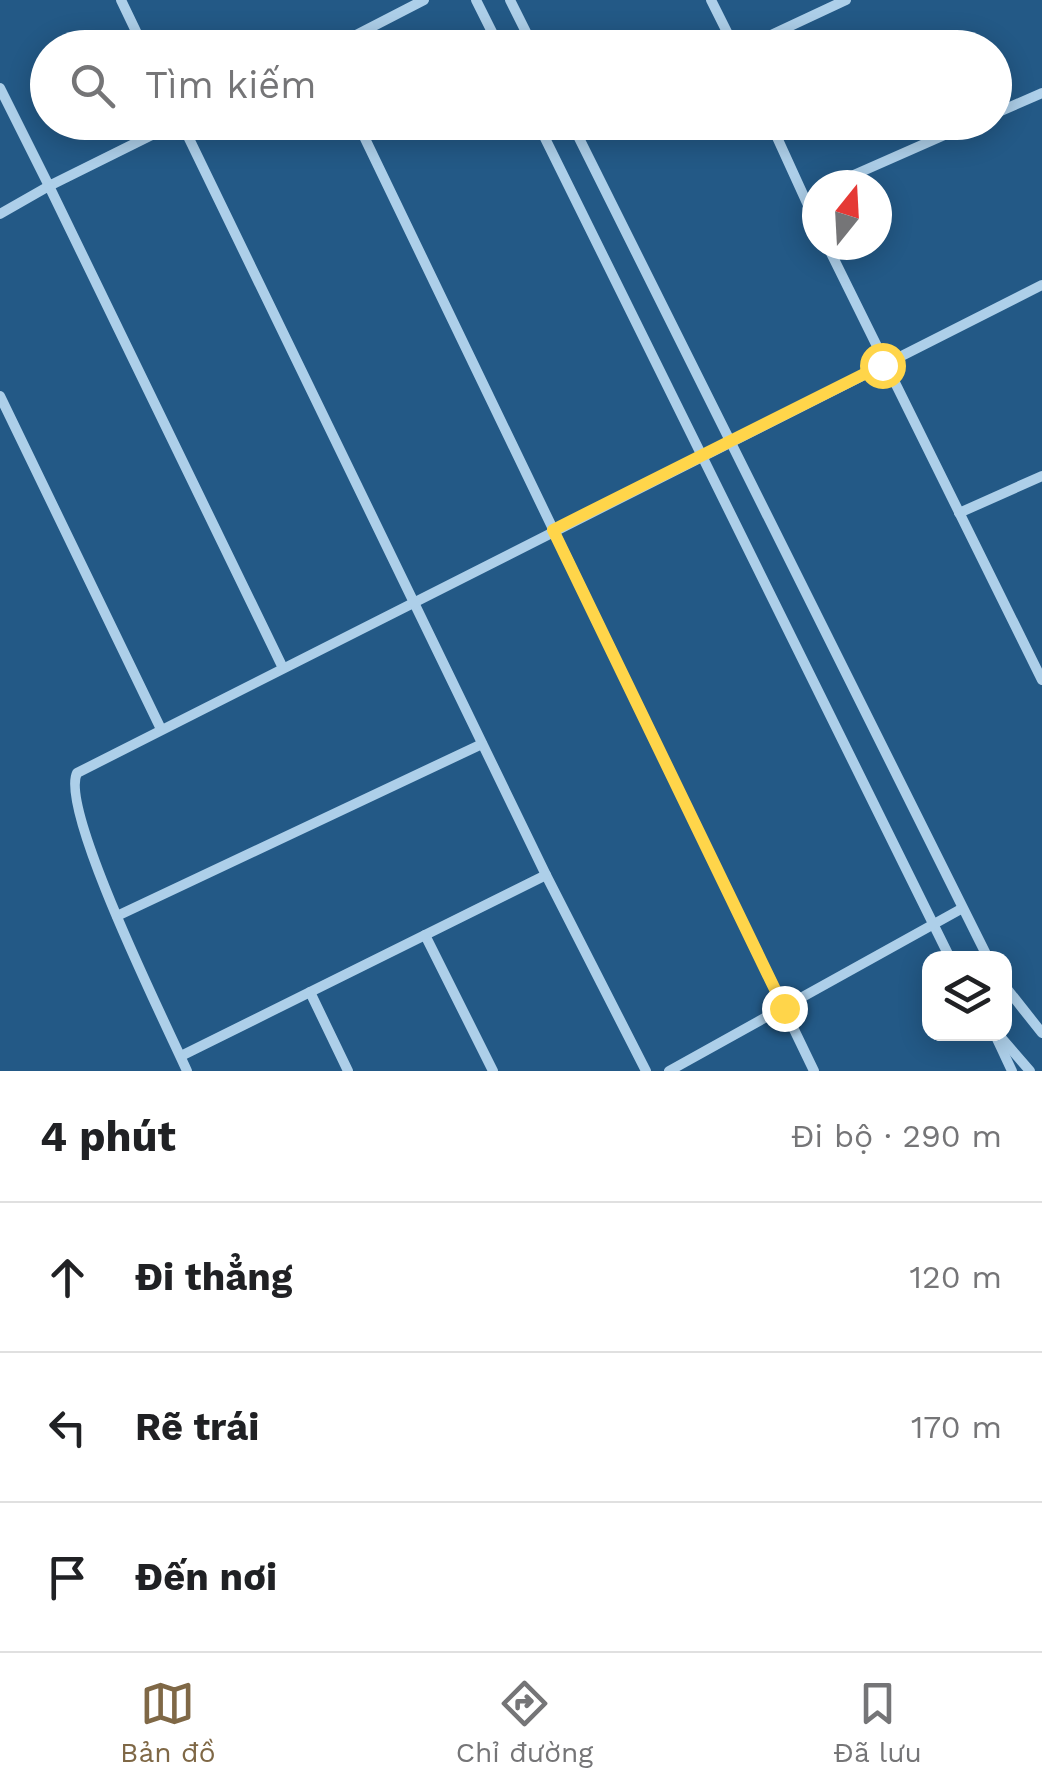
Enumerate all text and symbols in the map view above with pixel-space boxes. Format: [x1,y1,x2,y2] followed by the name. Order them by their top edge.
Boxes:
[30,30,1012,140] search box
[65,58,120,113] icon: search
[145,63,316,107] text: Tìm kiếm
[802,170,892,260] north arrow
[860,343,906,389] route start
[922,951,1012,1041] map controls
[922,951,1012,1041] button: layers
[762,986,808,1032] route end
[40,1112,176,1161] text: 4 phút
[791,1117,1002,1155] text: Đi bộ · 290 m
[40,1250,95,1305] icon: ahead
[135,1255,292,1299] text: Đi thẳng
[910,1258,1002,1296] text: 120 m
[40,1400,95,1455] icon: left
[135,1405,259,1449] text: Rẽ trái
[911,1408,1002,1446] text: 170 m
[40,1550,95,1605] icon: arrive
[135,1555,277,1599] text: Đến nơi
[120,1676,216,1769] tab: Bản đồ
[456,1676,593,1769] tab: Chỉ đường
[833,1676,922,1769] tab: Đã lưu

